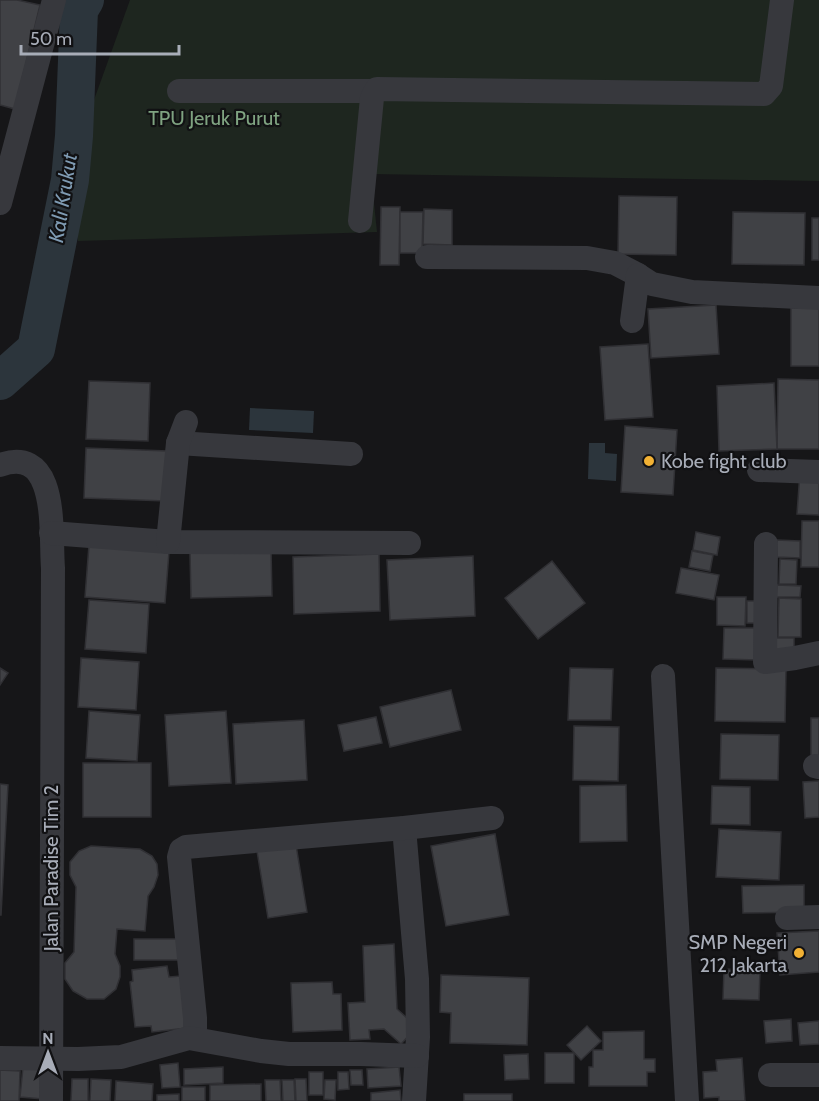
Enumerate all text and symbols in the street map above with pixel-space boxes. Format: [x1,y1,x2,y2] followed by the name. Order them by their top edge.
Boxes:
[21,18,178,56] scale bar
[30,28,72,50] text: 50 m
[148,106,280,130] park label: TPU Jeruk Purut
[43,151,82,244] water label: Kali Krukut
[661,449,787,473] place label: Kobe fight club
[642,454,656,468] marker: Kobe fight club
[39,785,63,952] street label: Jalan Paradise Tim 2
[688,930,787,977] place label: SMP Negeri 212 Jakarta
[792,946,806,960] marker: SMP Negeri 212 Jakarta
[18,1023,78,1083] north arrow
[42,1029,54,1048] text: N

